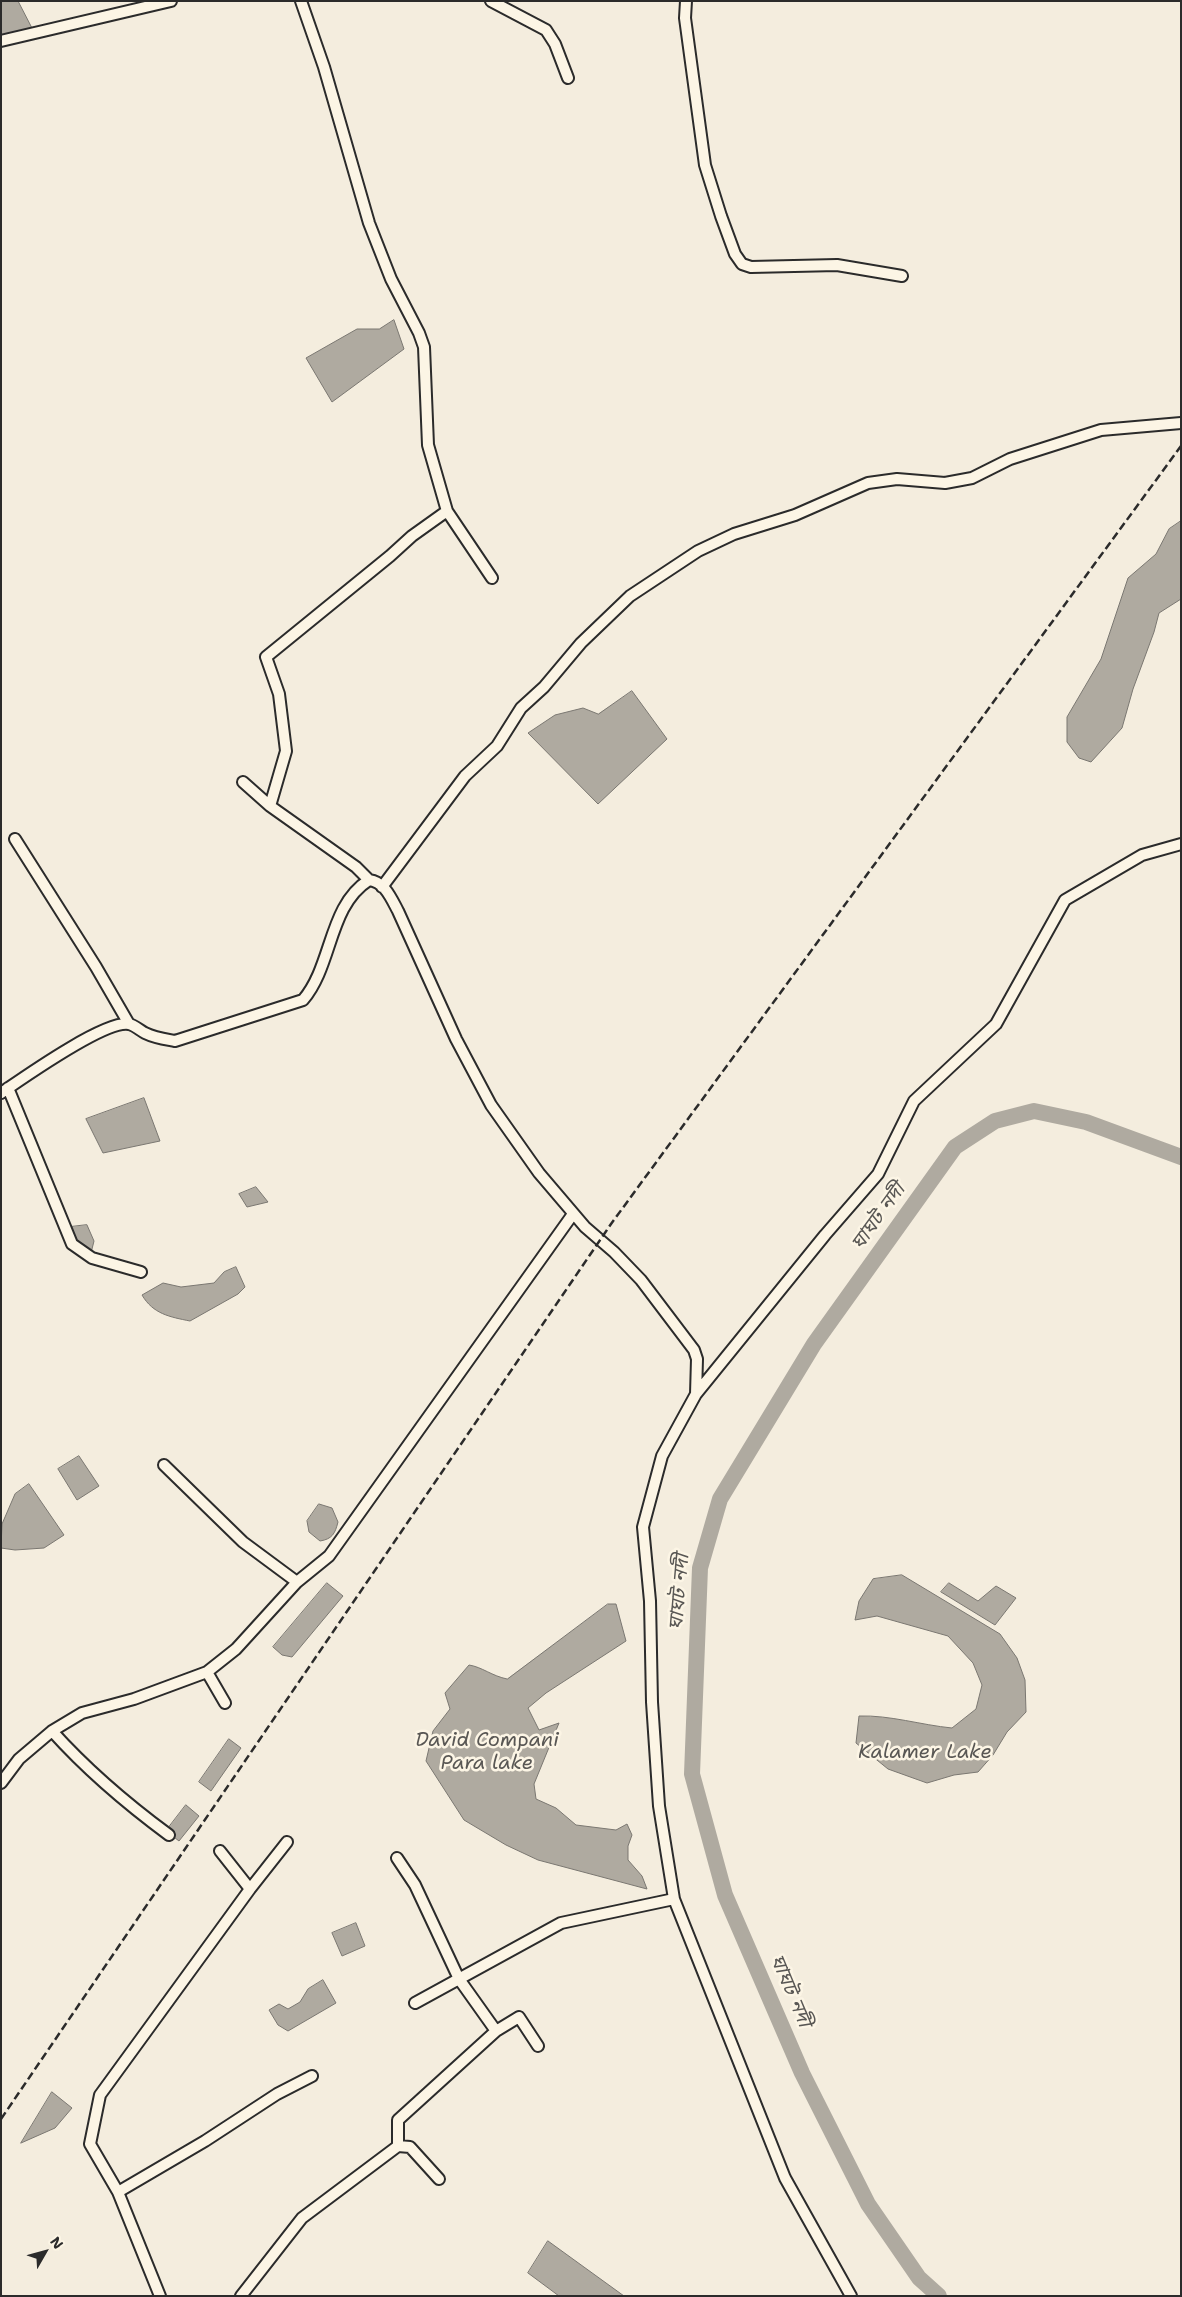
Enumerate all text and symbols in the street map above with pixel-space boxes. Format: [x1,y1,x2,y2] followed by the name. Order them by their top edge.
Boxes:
[847,1179,911,1255] water label: ঘাঘট নদী
[665,1553,695,1631] water label: ঘাঘট নদী
[415,1729,559,1776] water label: David Compani Para lake
[858,1741,992,1765] water label: Kalamer Lake
[764,1951,816,2031] water label: ঘাঘট নদী
[20,2227,70,2277] north arrow
[46,2233,67,2253] text: N

